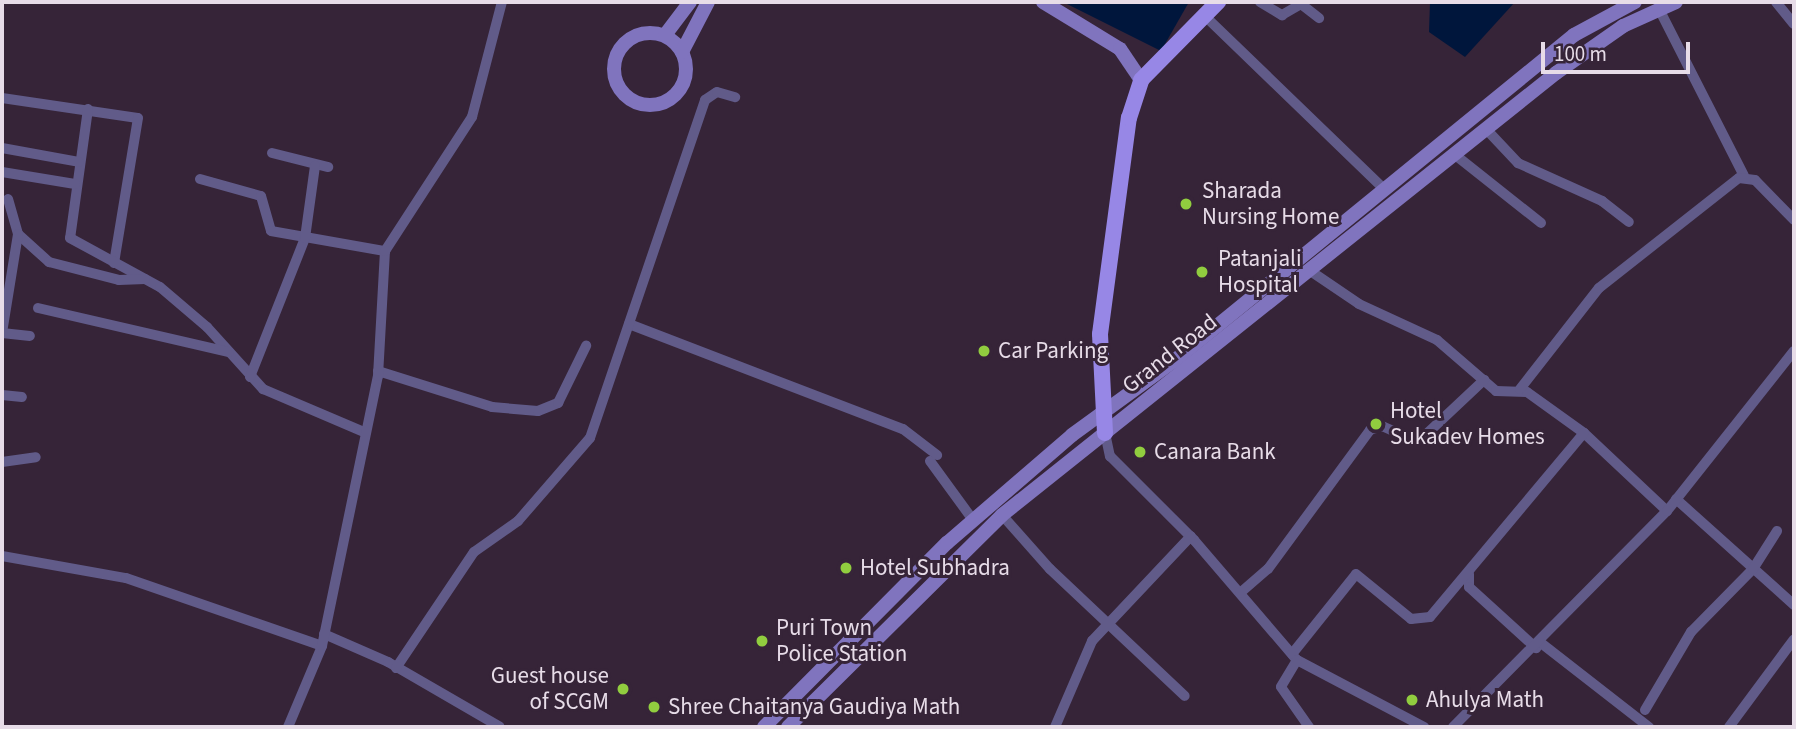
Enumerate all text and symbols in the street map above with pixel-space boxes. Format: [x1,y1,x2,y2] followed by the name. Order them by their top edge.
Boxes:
[1544,28,1693,72] scale bar
[1554,39,1607,69] text: 100 m
[1202,177,1339,231] place label: Sharada Nursing Home
[1176,194,1196,214] marker: Sharada Nursing Home
[1218,245,1302,299] place label: Patanjali Hospital
[1192,262,1212,282] marker: Patanjali Hospital
[1117,308,1223,400] street label: Grand Road
[998,337,1108,365] place label: Car Parking
[976,343,992,359] marker: Car Parking
[1390,397,1545,451] place label: Hotel Sukadev Homes
[1368,416,1384,432] marker: Hotel Sukadev Homes
[1154,438,1276,466] place label: Canara Bank
[1132,444,1148,460] marker: Canara Bank
[860,554,1010,582] place label: Hotel Subhadra
[838,560,854,576] marker: Hotel Subhadra
[776,614,907,668] place label: Puri Town Police Station
[754,633,770,649] marker: Puri Town Police Station
[491,662,609,716] place label: Guest house of SCGM
[615,681,631,697] marker: Guest house of SCGM
[1426,686,1544,714] place label: Ahulya Math
[1404,692,1420,708] marker: Ahulya Math
[668,693,960,721] place label: Shree Chaitanya Gaudiya Math
[646,699,662,715] marker: Shree Chaitanya Gaudiya Math

